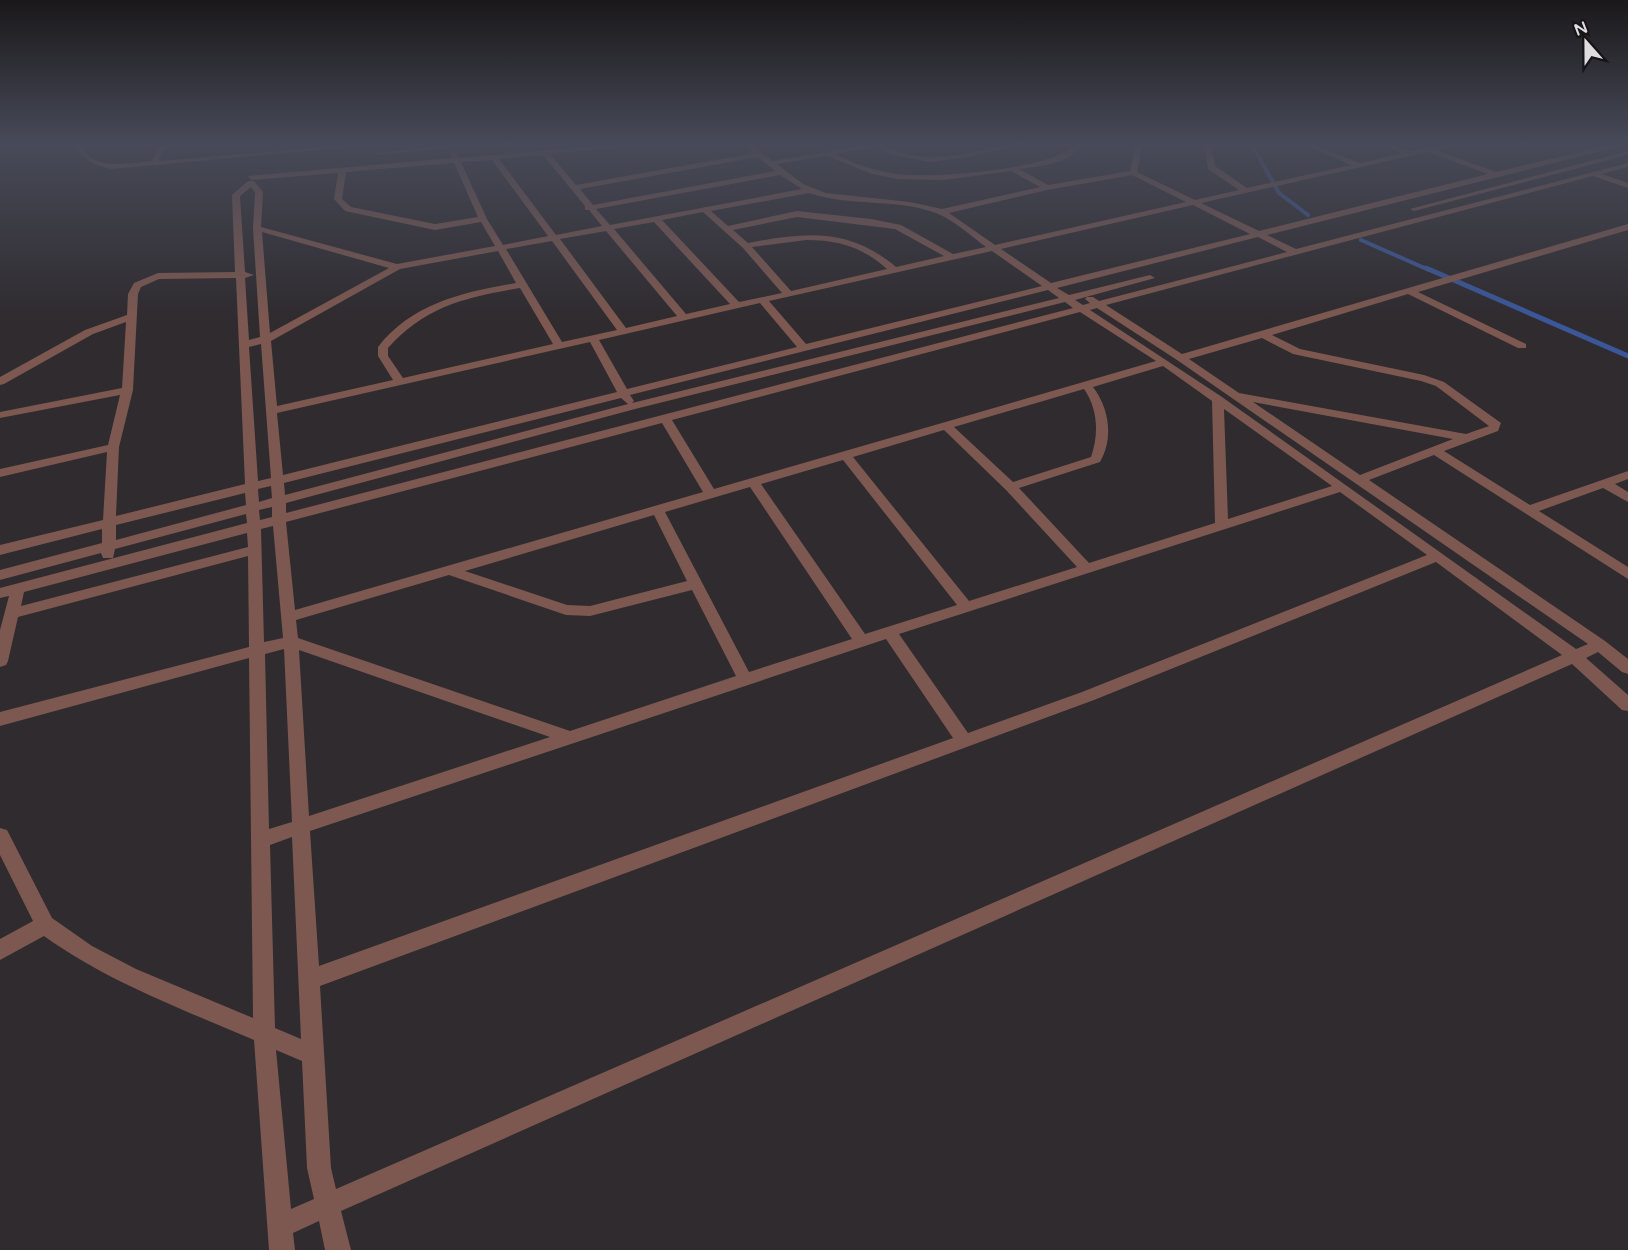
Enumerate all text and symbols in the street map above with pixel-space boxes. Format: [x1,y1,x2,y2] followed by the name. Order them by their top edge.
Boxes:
[1556,12,1616,72] north arrow
[1571,17,1591,41] text: N

